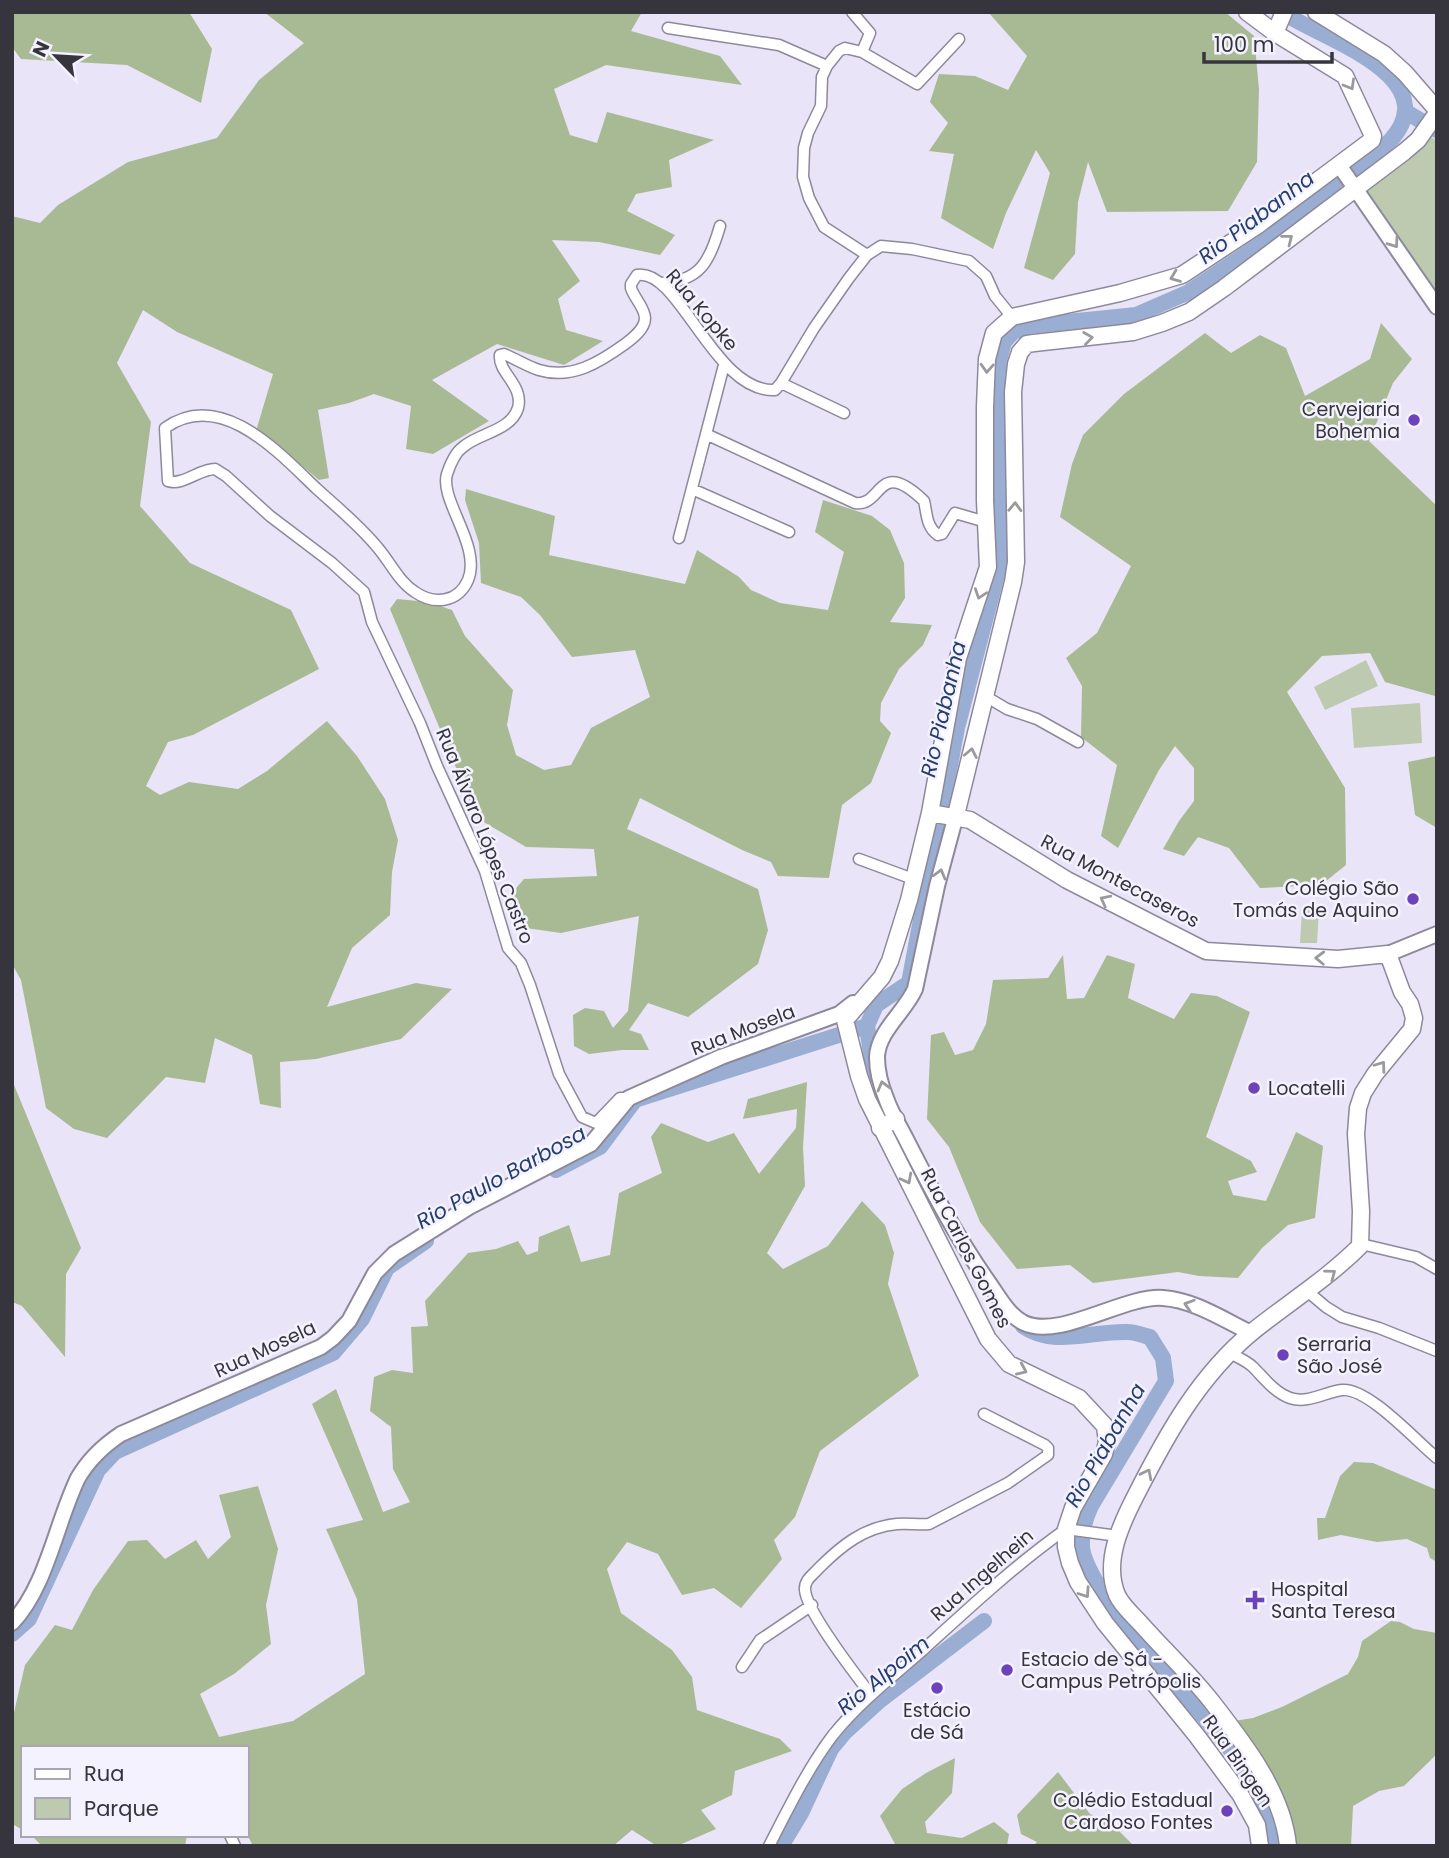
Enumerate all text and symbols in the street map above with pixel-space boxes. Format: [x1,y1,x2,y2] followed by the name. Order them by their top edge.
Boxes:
[21,21,91,91] north arrow
[1204,21,1332,65] scale bar
[1214,30,1274,59] text: 100 m
[26,37,56,61] text: N
[1342,78,1355,91] one-way arrow
[1192,164,1320,270] water label: Rio Piabanha
[1281,235,1293,248] one-way arrow
[1386,236,1399,249] one-way arrow
[660,263,744,357] street label: Rua Kopke
[1169,269,1181,283] one-way arrow
[1083,330,1094,345] one-way arrow
[980,362,995,373] one-way arrow
[1302,396,1400,445] place label: Cervejaria Bohemia
[1406,412,1422,428] marker: Cervejaria Bohemia
[1007,501,1022,512] one-way arrow
[974,587,989,599] one-way arrow
[913,638,973,780] water label: Rio Piabanha
[429,724,541,948] street label: Rua Álvaro Lópes Castro
[963,747,978,759] one-way arrow
[1036,828,1204,934] street label: Rua Montecaseros
[932,868,946,880] one-way arrow
[1233,875,1399,924] place label: Colégio São Tomás de Aquino
[1405,891,1421,907] marker: Colégio São Tomás de Aquino
[1099,894,1112,908] one-way arrow
[1314,951,1325,966] one-way arrow
[687,998,799,1062] street label: Rua Mosela
[1373,1061,1386,1073] one-way arrow
[1268,1075,1345,1102] place label: Locatelli
[1246,1080,1262,1096] marker: Locatelli
[877,1081,891,1093] one-way arrow
[411,1118,591,1236] water label: Rio Paulo Barbosa
[914,1163,1018,1333] street label: Rua Carlos Gomes
[899,1172,912,1184] one-way arrow
[1323,1269,1336,1282] one-way arrow
[1183,1299,1195,1313] one-way arrow
[210,1314,320,1384] street label: Rua Mosela
[1297,1331,1382,1380] place label: Serraria São José
[1275,1347,1291,1363] marker: Serraria São José
[1015,1362,1027,1376] one-way arrow
[1058,1378,1152,1512] water label: Rio Piabanha
[1138,1469,1152,1481] one-way arrow
[925,1523,1039,1627] street label: Rua Ingelhein
[1271,1576,1396,1625] place label: Hospital Santa Teresa
[1077,1585,1090,1598] one-way arrow
[1245,1590,1265,1610] marker: Hospital Santa Teresa
[831,1629,935,1721] water label: Rio Alpoim
[1021,1646,1201,1695] place label: Estacio de Sá - Campus Petrópolis
[999,1662,1015,1678] marker: Estacio de Sá - Campus Petrópolis
[929,1680,945,1696] marker: Estácio de Sá
[903,1697,971,1746] place label: Estácio de Sá
[1196,1709,1280,1813] street label: Rua Bingen
[21,1746,248,1837] legend
[84,1759,124,1788] text: Rua
[1053,1787,1213,1836] place label: Colédio Estadual Cardoso Fontes
[84,1794,159,1823] text: Parque
[1219,1803,1235,1819] marker: Colédio Estadual Cardoso Fontes

